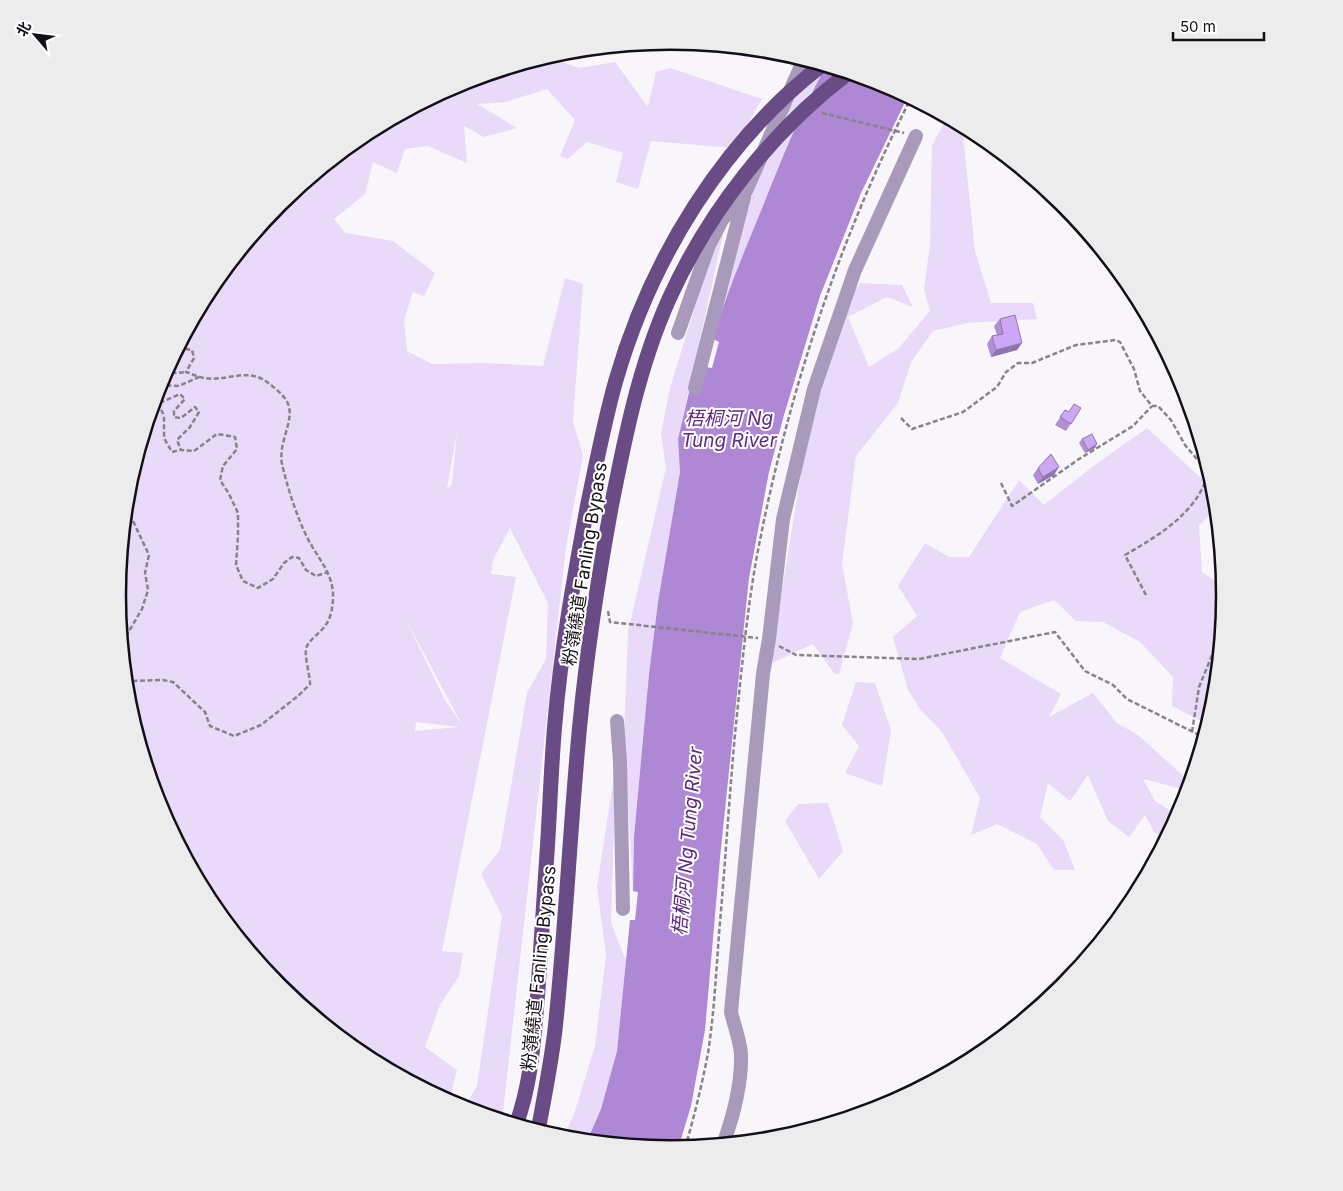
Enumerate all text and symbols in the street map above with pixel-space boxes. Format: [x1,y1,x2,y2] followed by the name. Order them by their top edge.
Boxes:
[10,10,60,60] north arrow
[1173,10,1264,42] scale bar
[1180,17,1216,36] text: 50 m
[12,18,34,39] text: 北
[681,407,778,452] water label: 梧桐河 Ng Tung River
[558,461,611,667] street label: 粉嶺繞道 Fanling Bypass
[668,745,707,936] water label: 梧桐河 Ng Tung River
[517,865,560,1071] street label: 粉嶺繞道 Fanling Bypass

